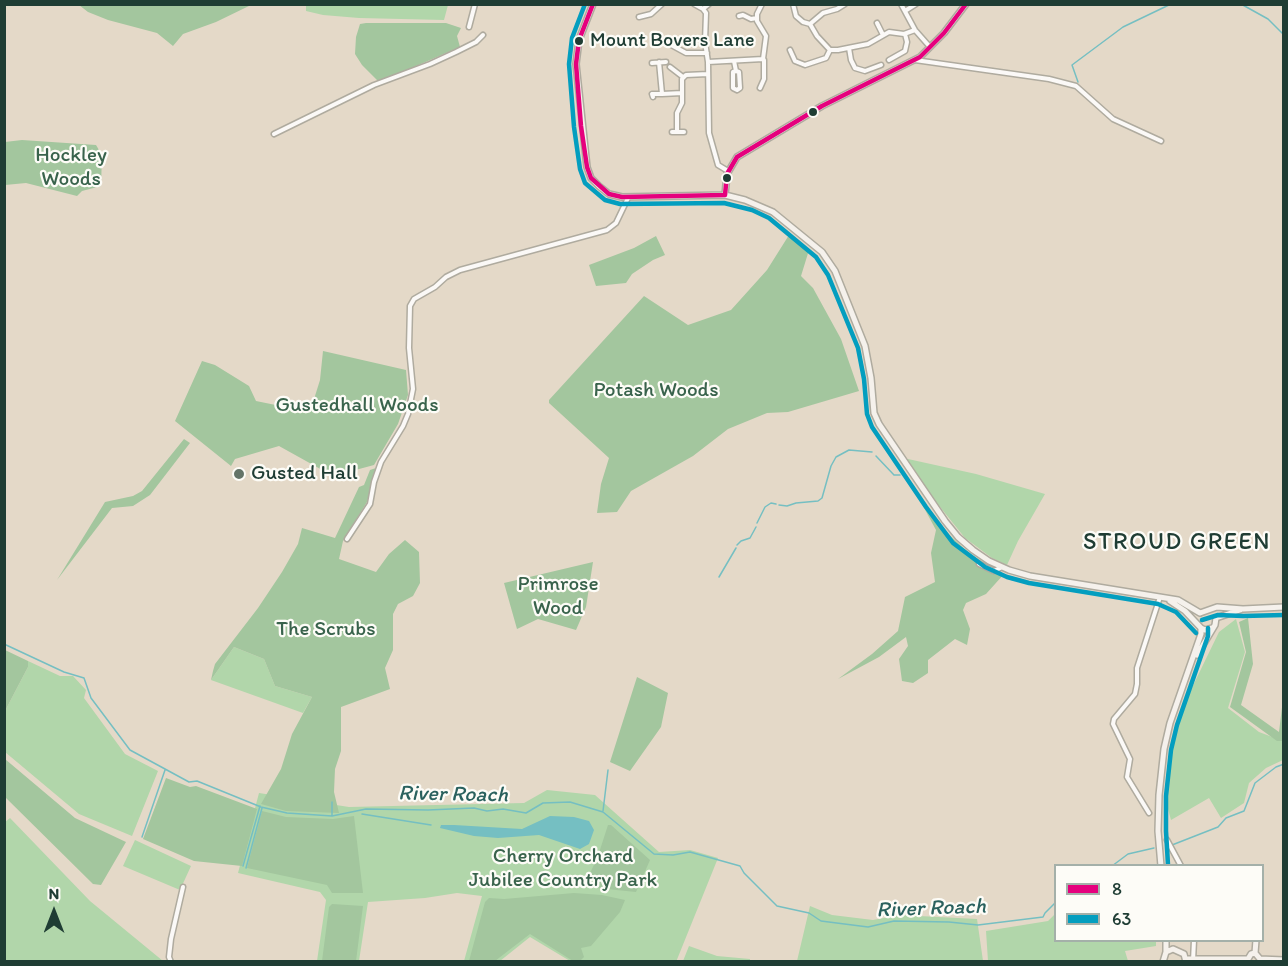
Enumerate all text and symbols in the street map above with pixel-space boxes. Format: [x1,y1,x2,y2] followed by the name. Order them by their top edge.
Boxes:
[590,29,754,53] place label: Mount Bovers Lane
[573,35,585,47] marker: Mount Bovers Lane
[807,106,819,118] unlabelled marker
[35,143,107,193] park label: Hockley Woods
[721,172,733,184] unlabelled marker
[593,378,719,404] park label: Potash Woods
[275,393,439,419] park label: Gustedhall Woods
[251,461,358,487] place label: Gusted Hall
[232,467,246,481] marker: Gusted Hall
[1083,529,1271,557] district label: STROUD GREEN
[517,572,599,622] park label: Primrose Wood
[276,617,376,643] park label: The Scrubs
[398,781,508,809] water label: River Roach
[469,844,657,894] park label: Cherry Orchard Jubilee Country Park
[1054,864,1264,942] legend
[1112,878,1122,900] text: 8
[24,882,84,942] north arrow
[49,884,59,903] text: N
[876,894,986,924] water label: River Roach
[1112,908,1131,930] text: 63

